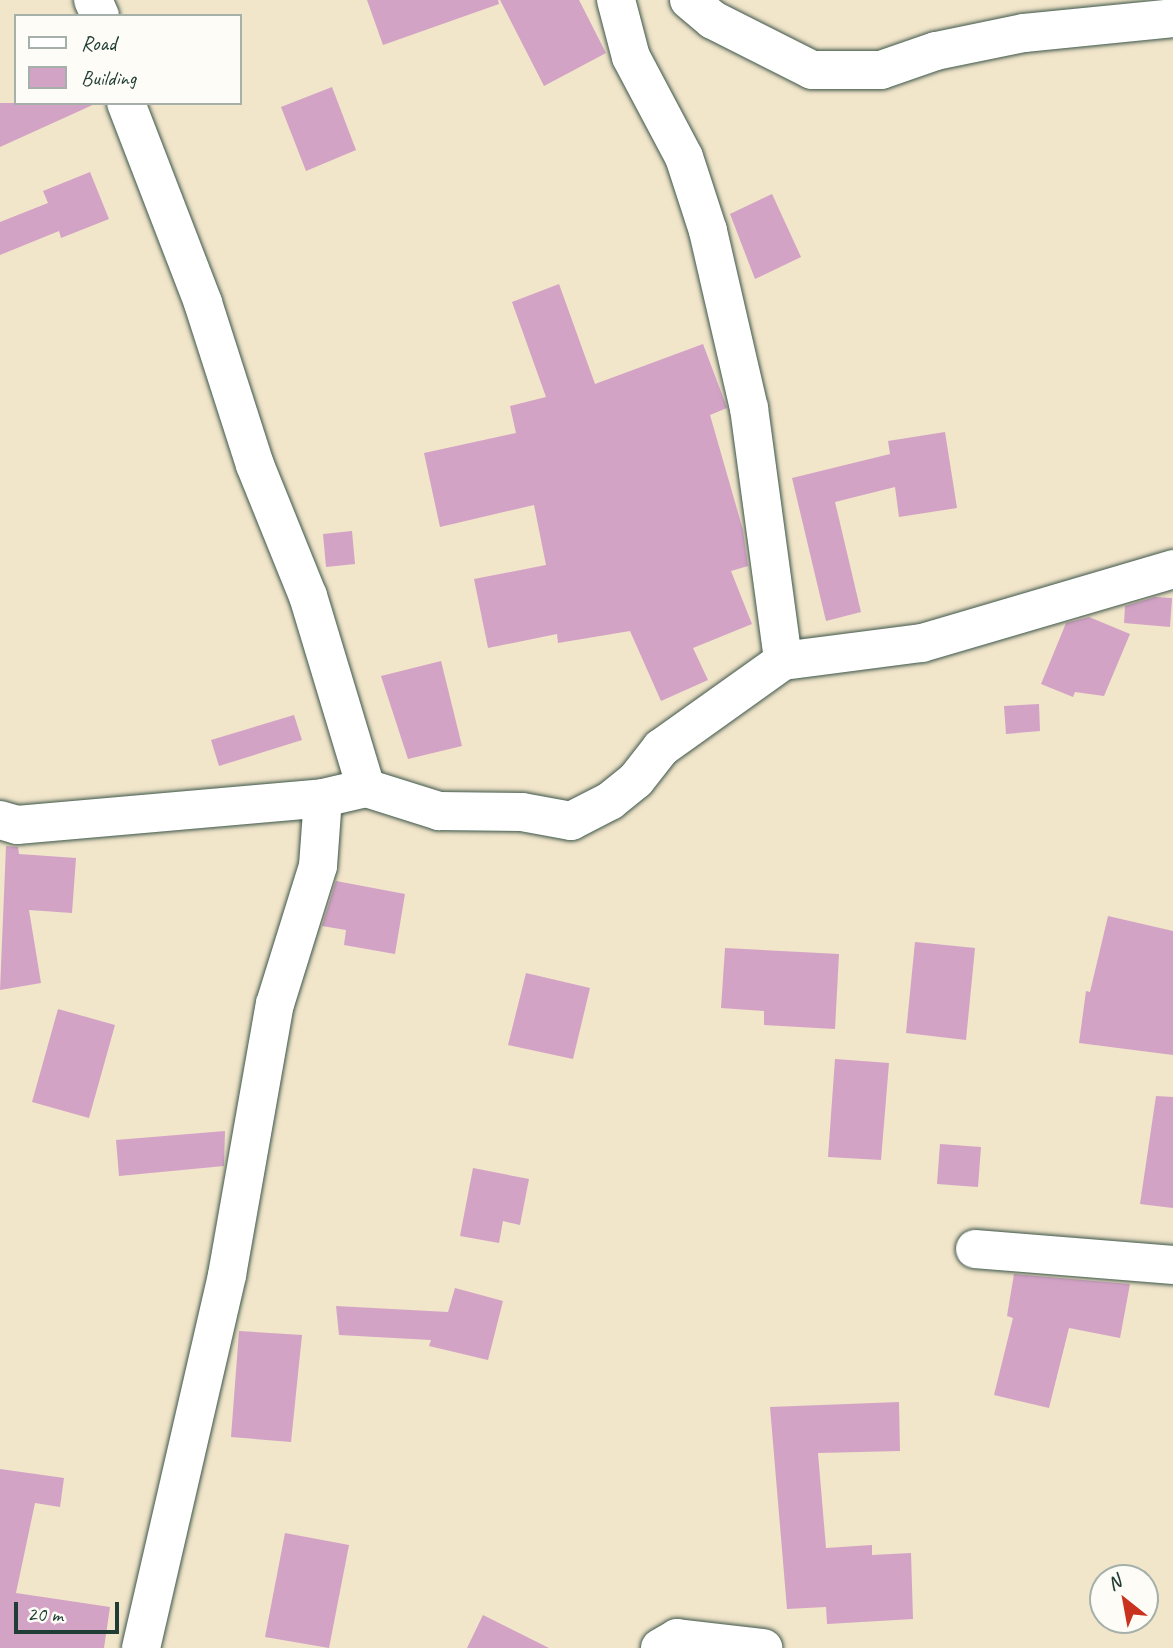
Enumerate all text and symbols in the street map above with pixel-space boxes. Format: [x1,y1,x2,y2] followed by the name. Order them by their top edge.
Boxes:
[14,14,242,105] legend
[81,30,116,56] text: Road
[81,65,136,91] text: Building
[1089,1564,1159,1634] north arrow
[1103,1569,1125,1596] text: N
[18,1588,122,1632] scale bar
[27,1601,63,1627] text: 20 m

